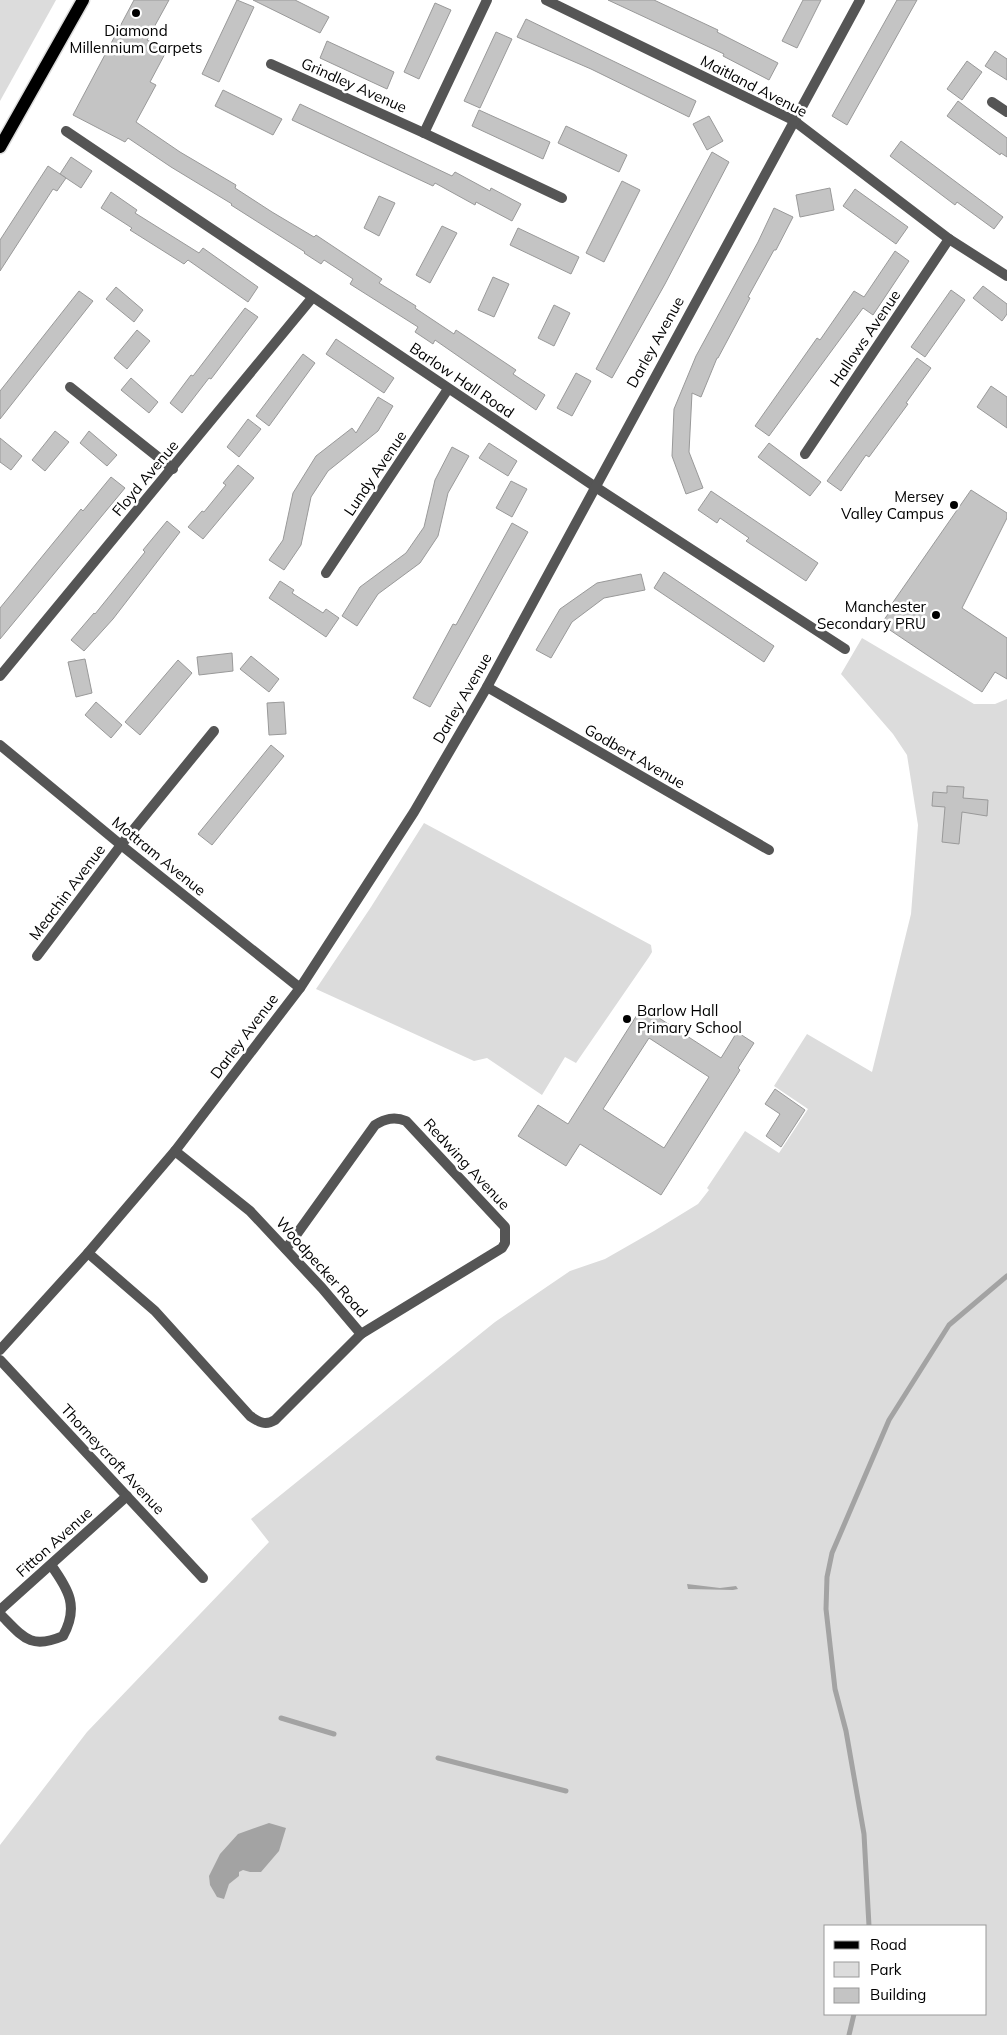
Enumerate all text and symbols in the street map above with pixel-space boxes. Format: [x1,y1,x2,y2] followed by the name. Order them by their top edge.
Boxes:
[130,7,142,19] marker: Diamond Millennium Carpets
[70,21,202,57] place label: Diamond Millennium Carpets
[697,51,811,121] street label: Maitland Avenue
[298,53,410,117] street label: Grindley Avenue
[826,286,904,390] street label: Hallows Avenue
[622,293,688,391] street label: Darley Avenue
[406,338,518,422] street label: Barlow Hall Road
[340,427,410,519] street label: Lundy Avenue
[108,436,182,520] street label: Floyd Avenue
[841,487,944,523] place label: Mersey Valley Campus
[948,499,960,511] marker: Mersey Valley Campus
[817,597,927,633] place label: Manchester Secondary PRU
[930,609,942,621] marker: Manchester Secondary PRU
[428,649,496,747] street label: Darley Avenue
[581,720,689,792] street label: Godbert Avenue
[108,812,210,900] street label: Mottram Avenue
[25,840,109,944] street label: Meachin Avenue
[206,990,282,1082] street label: Darley Avenue
[637,1001,742,1037] place label: Barlow Hall Primary School
[621,1013,633,1025] marker: Barlow Hall Primary School
[420,1114,514,1214] street label: Redwing Avenue
[272,1213,372,1321] street label: Woodpecker Road
[57,1400,169,1518] street label: Thorneycroft Avenue
[12,1503,96,1581] street label: Fitton Avenue
[824,1925,987,2015] legend
[870,1935,907,1954] text: Road
[870,1960,902,1979] text: Park
[870,1985,926,2004] text: Building

